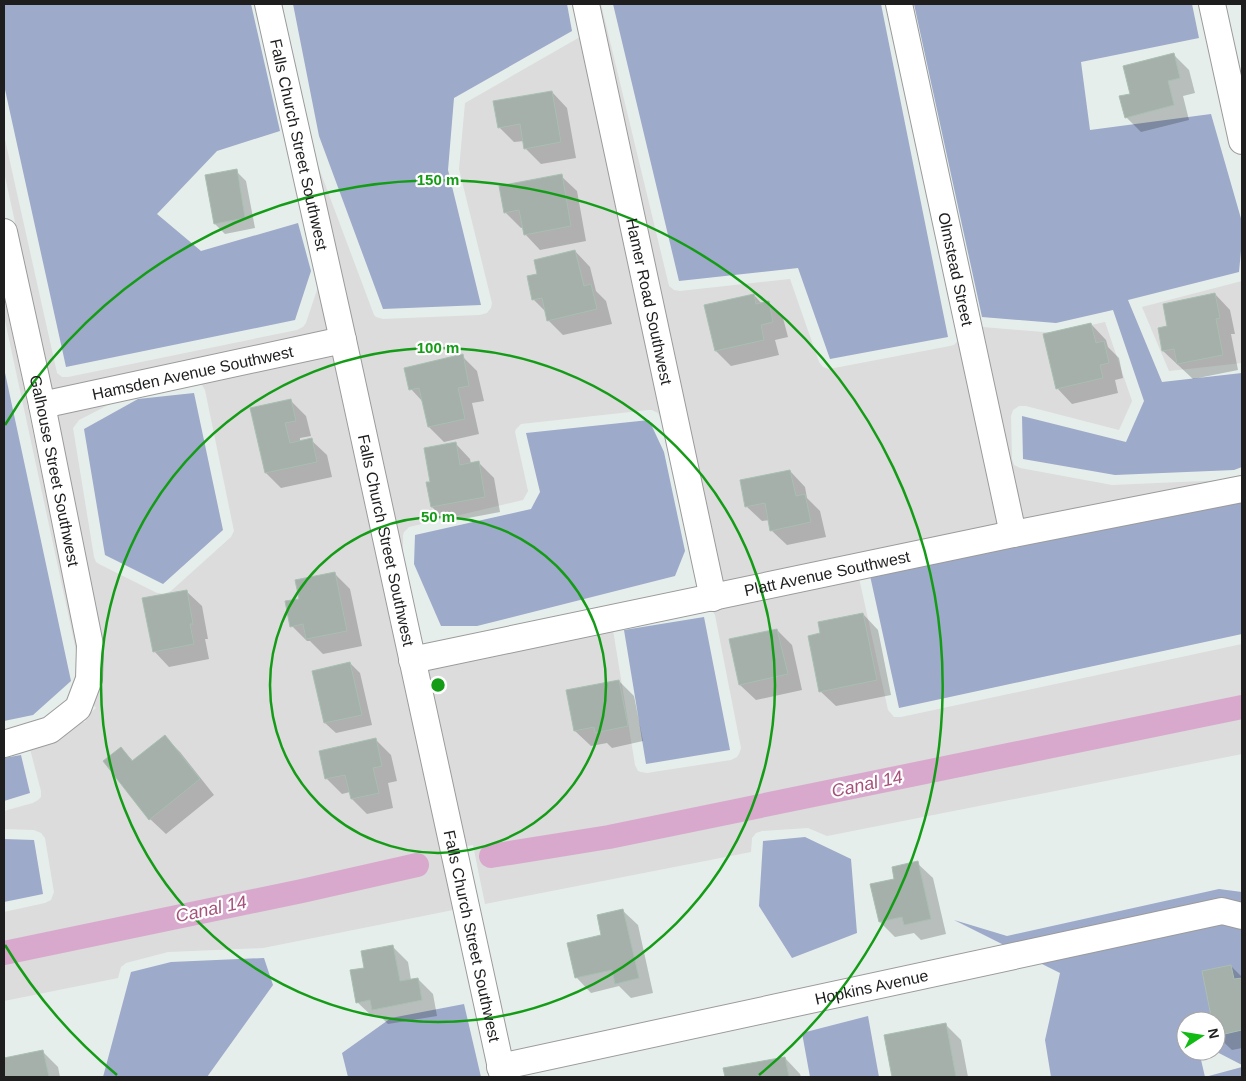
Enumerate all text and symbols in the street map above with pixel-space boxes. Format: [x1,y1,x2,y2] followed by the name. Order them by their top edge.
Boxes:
[268,37,331,252] street label: Falls Church Street Southwest
[417,171,459,188] text: 150 m
[936,211,977,328] street label: Olmstead Street
[623,216,676,387] street label: Hamer Road Southwest
[417,339,459,356] text: 100 m
[90,342,295,402] street label: Hamsden Avenue Southwest
[27,373,83,568] street label: Galhouse Street Southwest
[355,433,418,648] street label: Falls Church Street Southwest
[421,508,455,525] text: 50 m
[743,547,912,599] street label: Platt Avenue Southwest
[429,676,447,694] centre of rings
[830,767,904,801] water label: Canal 14
[441,828,504,1044] street label: Falls Church Street Southwest
[174,892,248,926] water label: Canal 14
[813,966,930,1007] street label: Hopkins Avenue
[1176,1011,1226,1061] north arrow
[1205,1027,1223,1040] text: N

